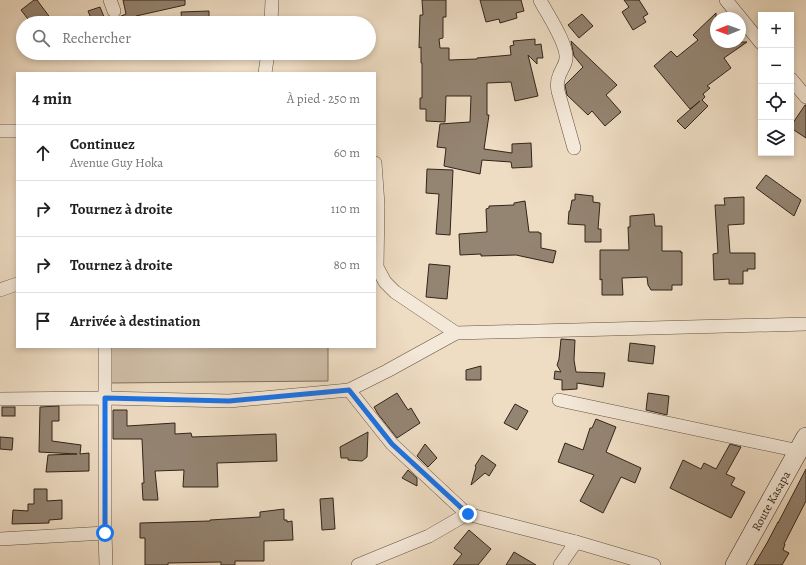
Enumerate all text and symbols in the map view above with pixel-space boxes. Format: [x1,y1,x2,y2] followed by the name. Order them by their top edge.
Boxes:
[710,12,746,48] north arrow
[758,12,794,156] map controls
[758,12,794,48] button: +
[16,16,376,60] search box
[30,27,52,49] icon: search
[62,28,131,48] text: Rechercher
[758,48,794,84] button: −
[758,84,794,120] button: locate
[32,87,72,110] text: 4 min
[287,90,360,107] text: À pied · 250 m
[758,120,794,156] button: layers
[70,134,135,154] text: Continuez
[32,142,54,164] icon: ahead
[334,144,360,161] text: 60 m
[70,154,163,171] text: Avenue Guy Hoka
[32,198,54,220] icon: right
[70,199,173,219] text: Tournez à droite
[331,200,360,217] text: 110 m
[32,254,54,276] icon: right
[70,255,173,275] text: Tournez à droite
[333,256,360,273] text: 80 m
[32,310,54,332] icon: arrive
[70,311,201,331] text: Arrivée à destination
[748,468,794,534] street label: Route Kasapa
[459,505,477,523] route end
[96,524,114,542] route start

